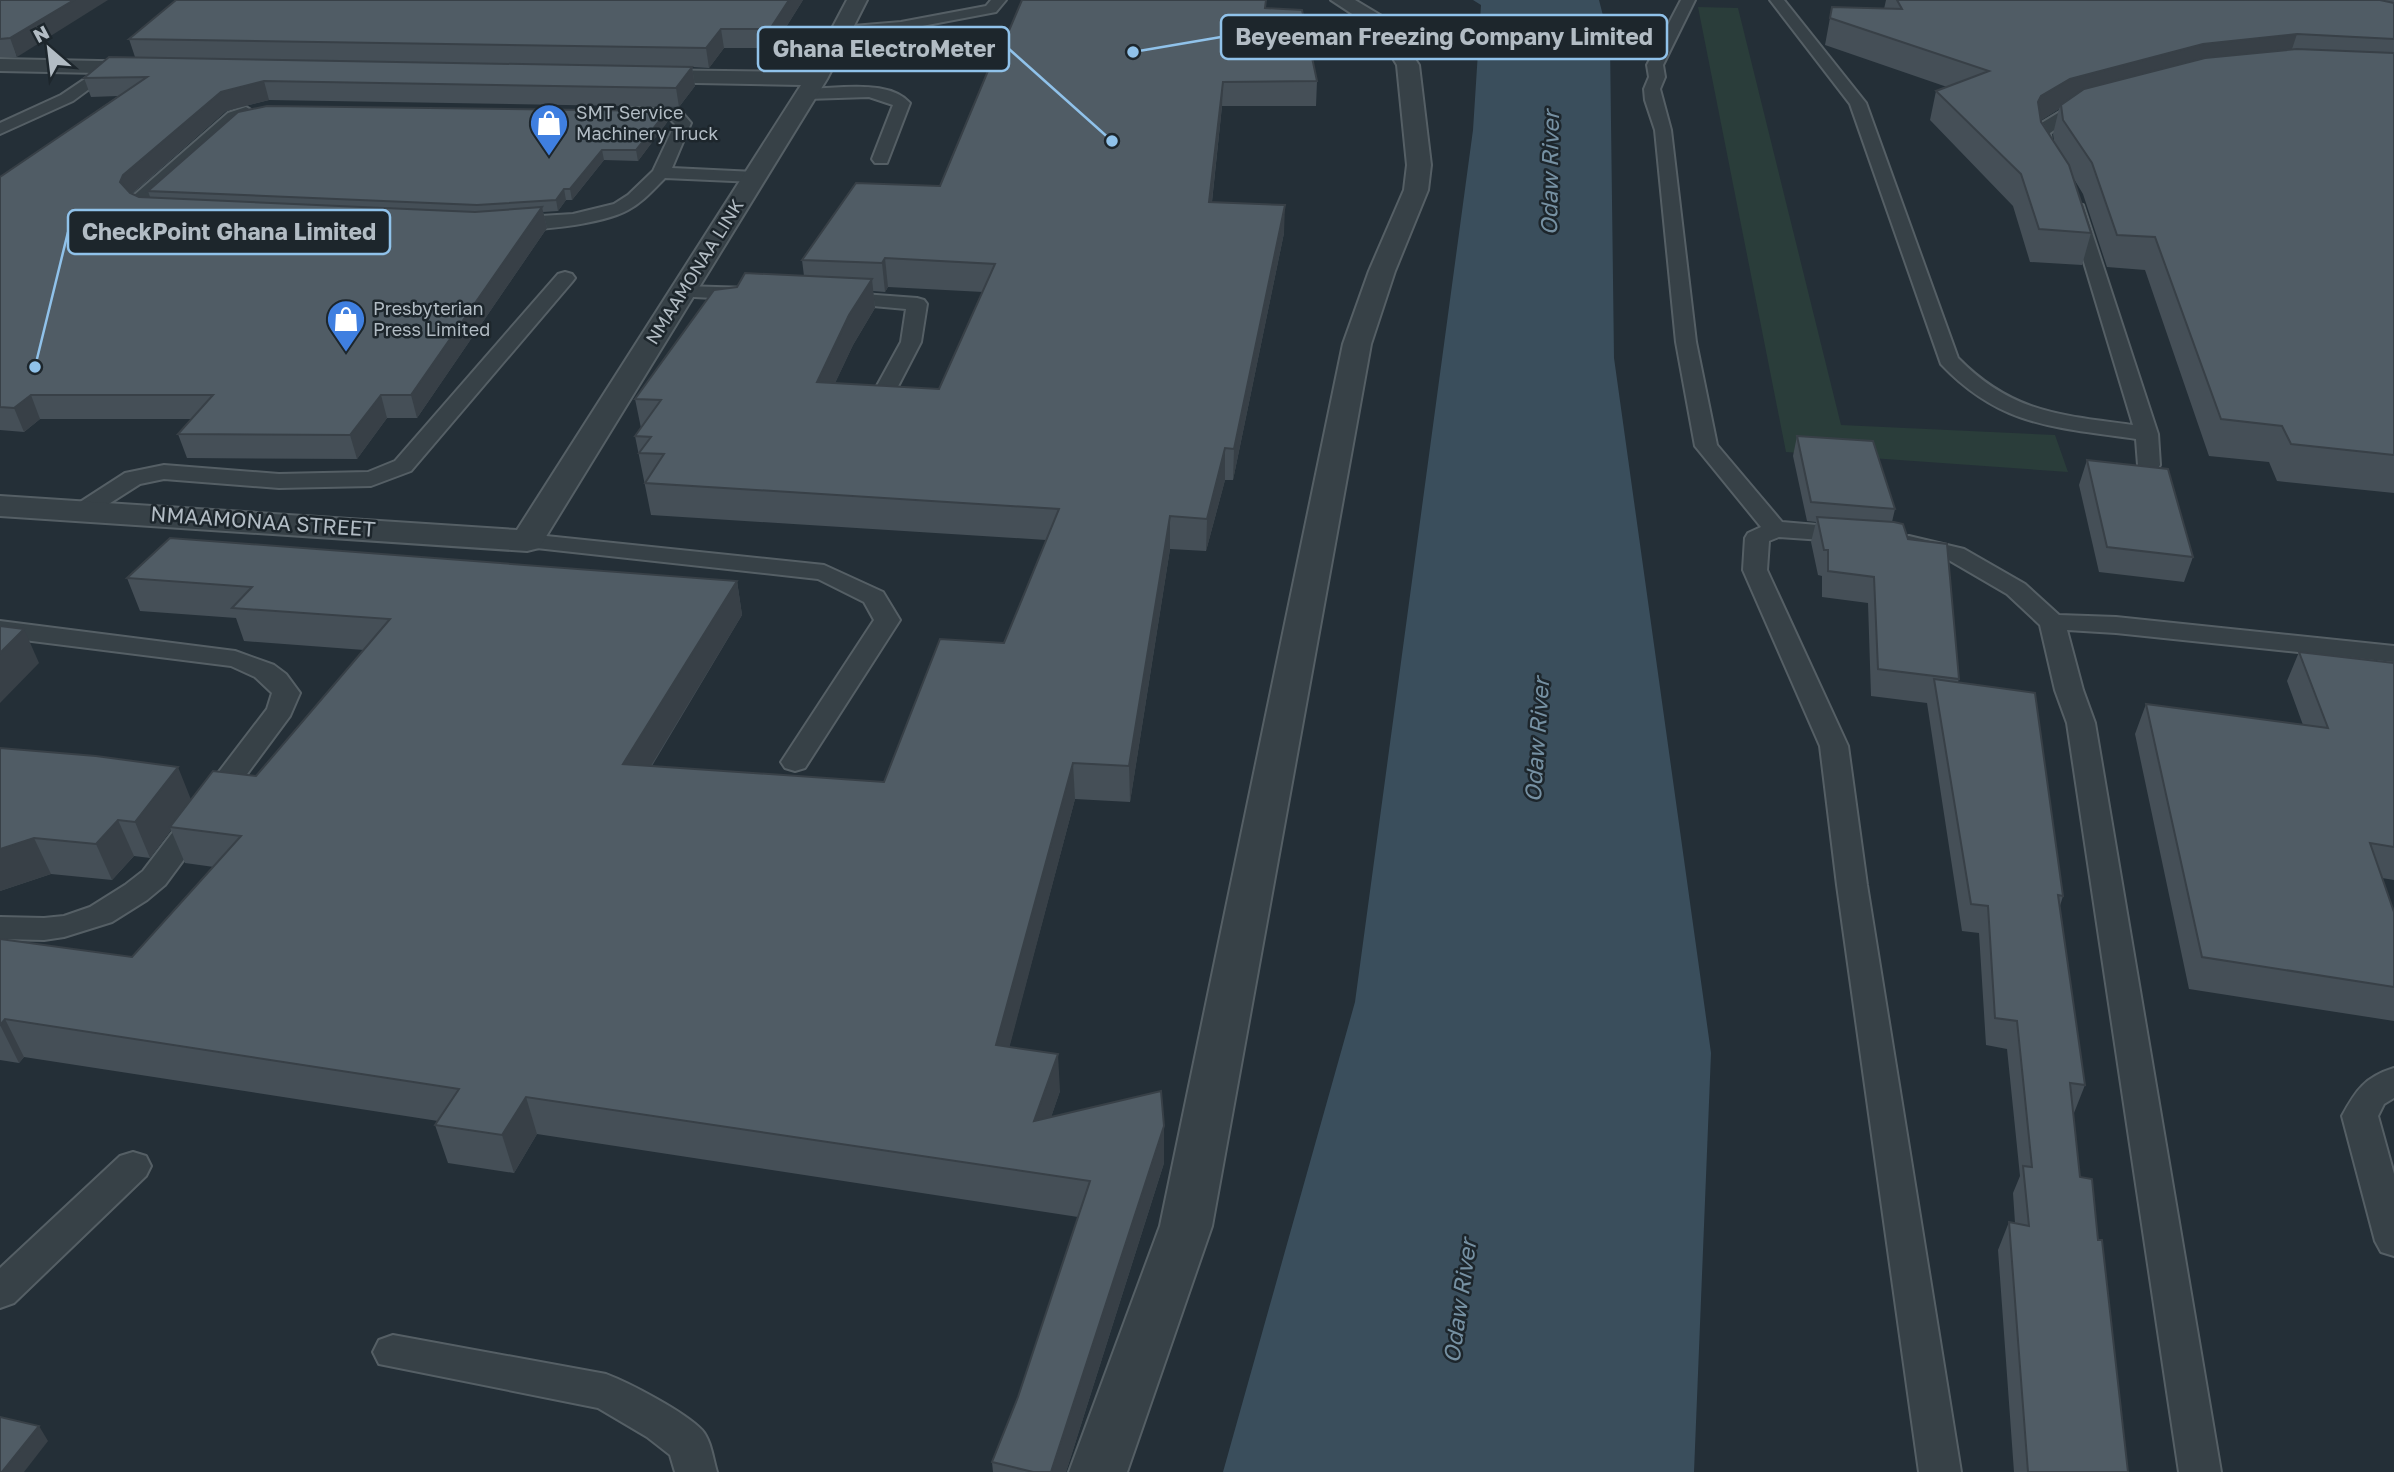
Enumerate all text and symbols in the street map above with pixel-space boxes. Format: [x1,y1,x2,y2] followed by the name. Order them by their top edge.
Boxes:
[14,14,84,84] north arrow
[1221,15,1667,59] callout: Beyeeman Freezing Company Limited
[29,20,53,47] text: N
[1235,22,1653,50] text: Beyeeman Freezing Company Limited
[758,27,1009,71] callout: Ghana ElectroMeter
[772,34,996,62] text: Ghana ElectroMeter
[576,101,718,144] place label: SMT Service Machinery Truck
[528,102,570,157] shop icon: SMT Service Machinery Truck
[1534,107,1564,236] water label: Odaw River
[641,195,748,348] street label: NMAAMONAA LINK
[68,210,390,254] callout: CheckPoint Ghana Limited
[82,217,376,245] text: CheckPoint Ghana Limited
[373,297,490,340] place label: Presbyterian Press Limited
[325,298,367,353] shop icon: Presbyterian Press Limited
[150,500,376,542] street label: NMAAMONAA STREET
[1518,674,1555,803] water label: Odaw River
[1436,1234,1482,1365] water label: Odaw River

